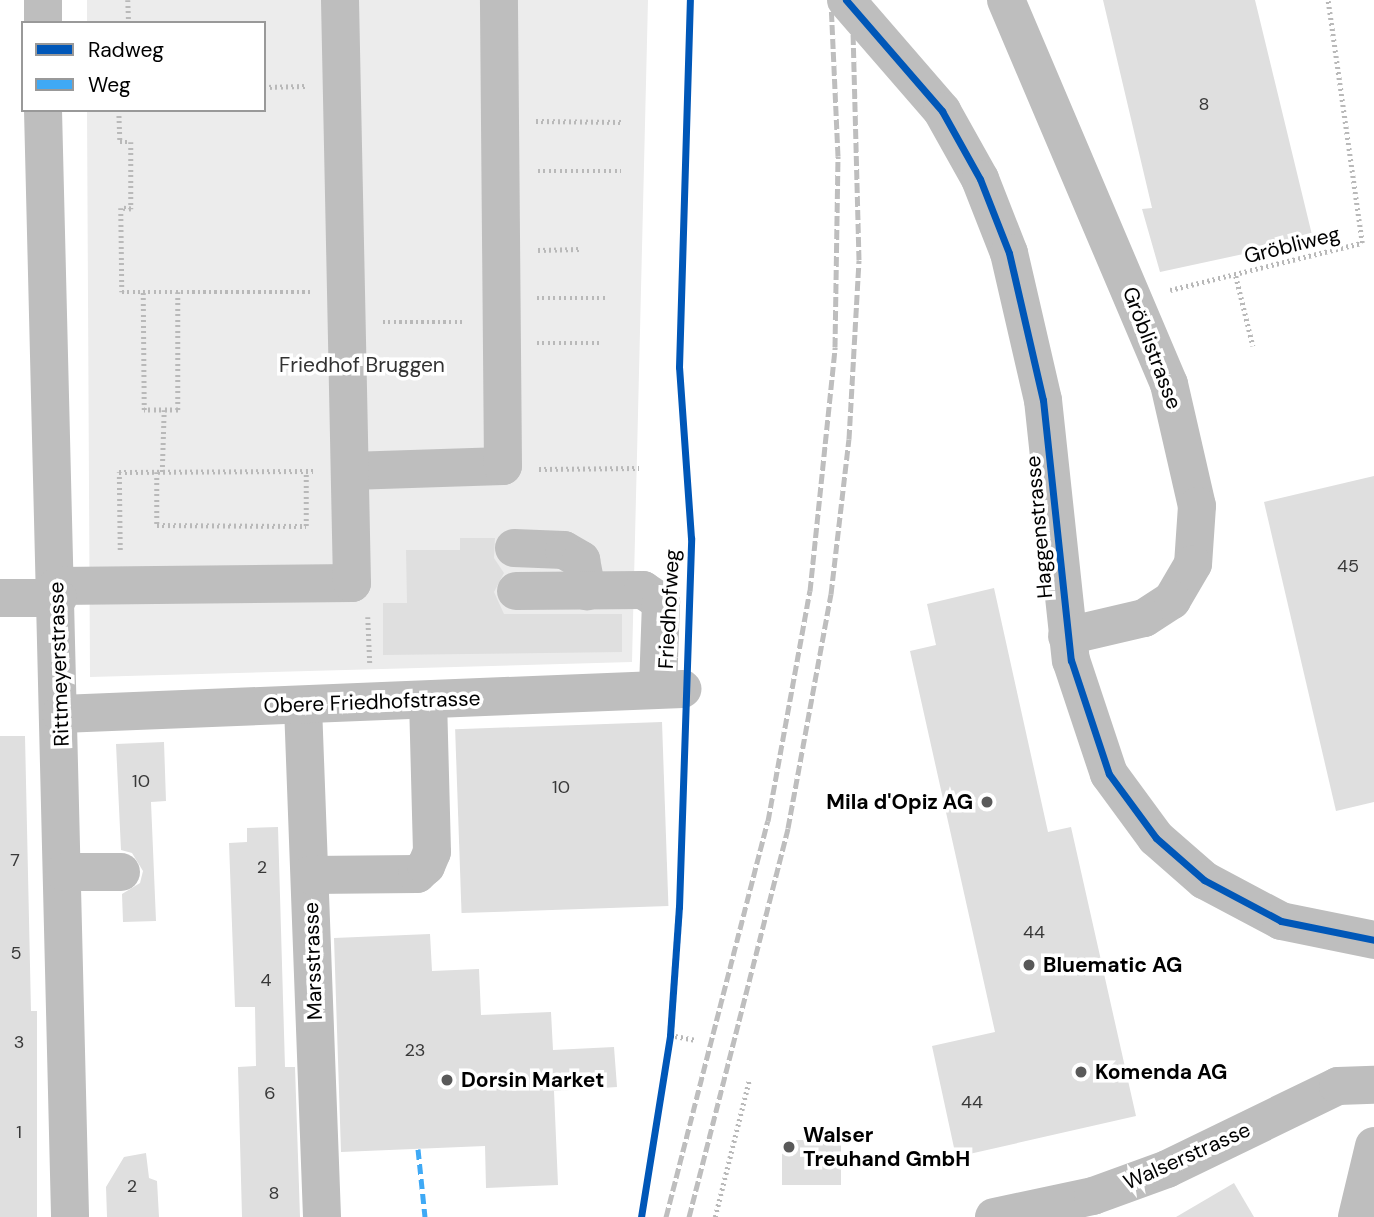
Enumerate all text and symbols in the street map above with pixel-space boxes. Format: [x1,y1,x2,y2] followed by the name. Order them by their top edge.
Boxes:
[21,21,266,112] legend
[88,36,164,64] text: Radweg
[88,71,131,99] text: Weg
[1199,93,1209,115] house number: 8
[1241,221,1343,269] street label: Gröbliweg
[1117,283,1187,413] street label: Gröblistrasse
[279,352,445,378] park label: Friedhof Bruggen
[1020,455,1058,599] street label: Haggenstrasse
[653,548,685,670] street label: Friedhofweg
[1337,555,1359,577] house number: 45
[44,581,74,747] street label: Rittmeyerstrasse
[263,686,481,718] street label: Obere Friedhofstrasse
[132,770,150,792] house number: 10
[552,776,570,798] house number: 10
[826,789,973,815] place label: Mila d'Opiz AG
[979,794,995,810] marker: Mila d'Opiz AG
[10,849,20,871] house number: 7
[257,856,267,878] house number: 2
[298,902,328,1020] street label: Marsstrasse
[1023,921,1045,943] house number: 44
[11,942,21,964] house number: 5
[1043,952,1182,978] place label: Bluematic AG
[1021,957,1037,973] marker: Bluematic AG
[261,969,271,991] house number: 4
[14,1031,24,1053] house number: 3
[404,1039,426,1061] house number: 23
[1095,1059,1227,1085] place label: Komenda AG
[1073,1064,1089,1080] marker: Komenda AG
[461,1067,604,1093] place label: Dorsin Market
[439,1072,455,1088] marker: Dorsin Market
[264,1082,276,1104] house number: 6
[961,1091,983,1113] house number: 44
[1120,1117,1254,1195] street label: Walserstrasse
[16,1121,22,1143] house number: 1
[803,1122,970,1172] place label: Walser Treuhand GmbH
[781,1139,797,1155] marker: Walser Treuhand GmbH
[127,1175,137,1197] house number: 2
[269,1182,279,1204] house number: 8

